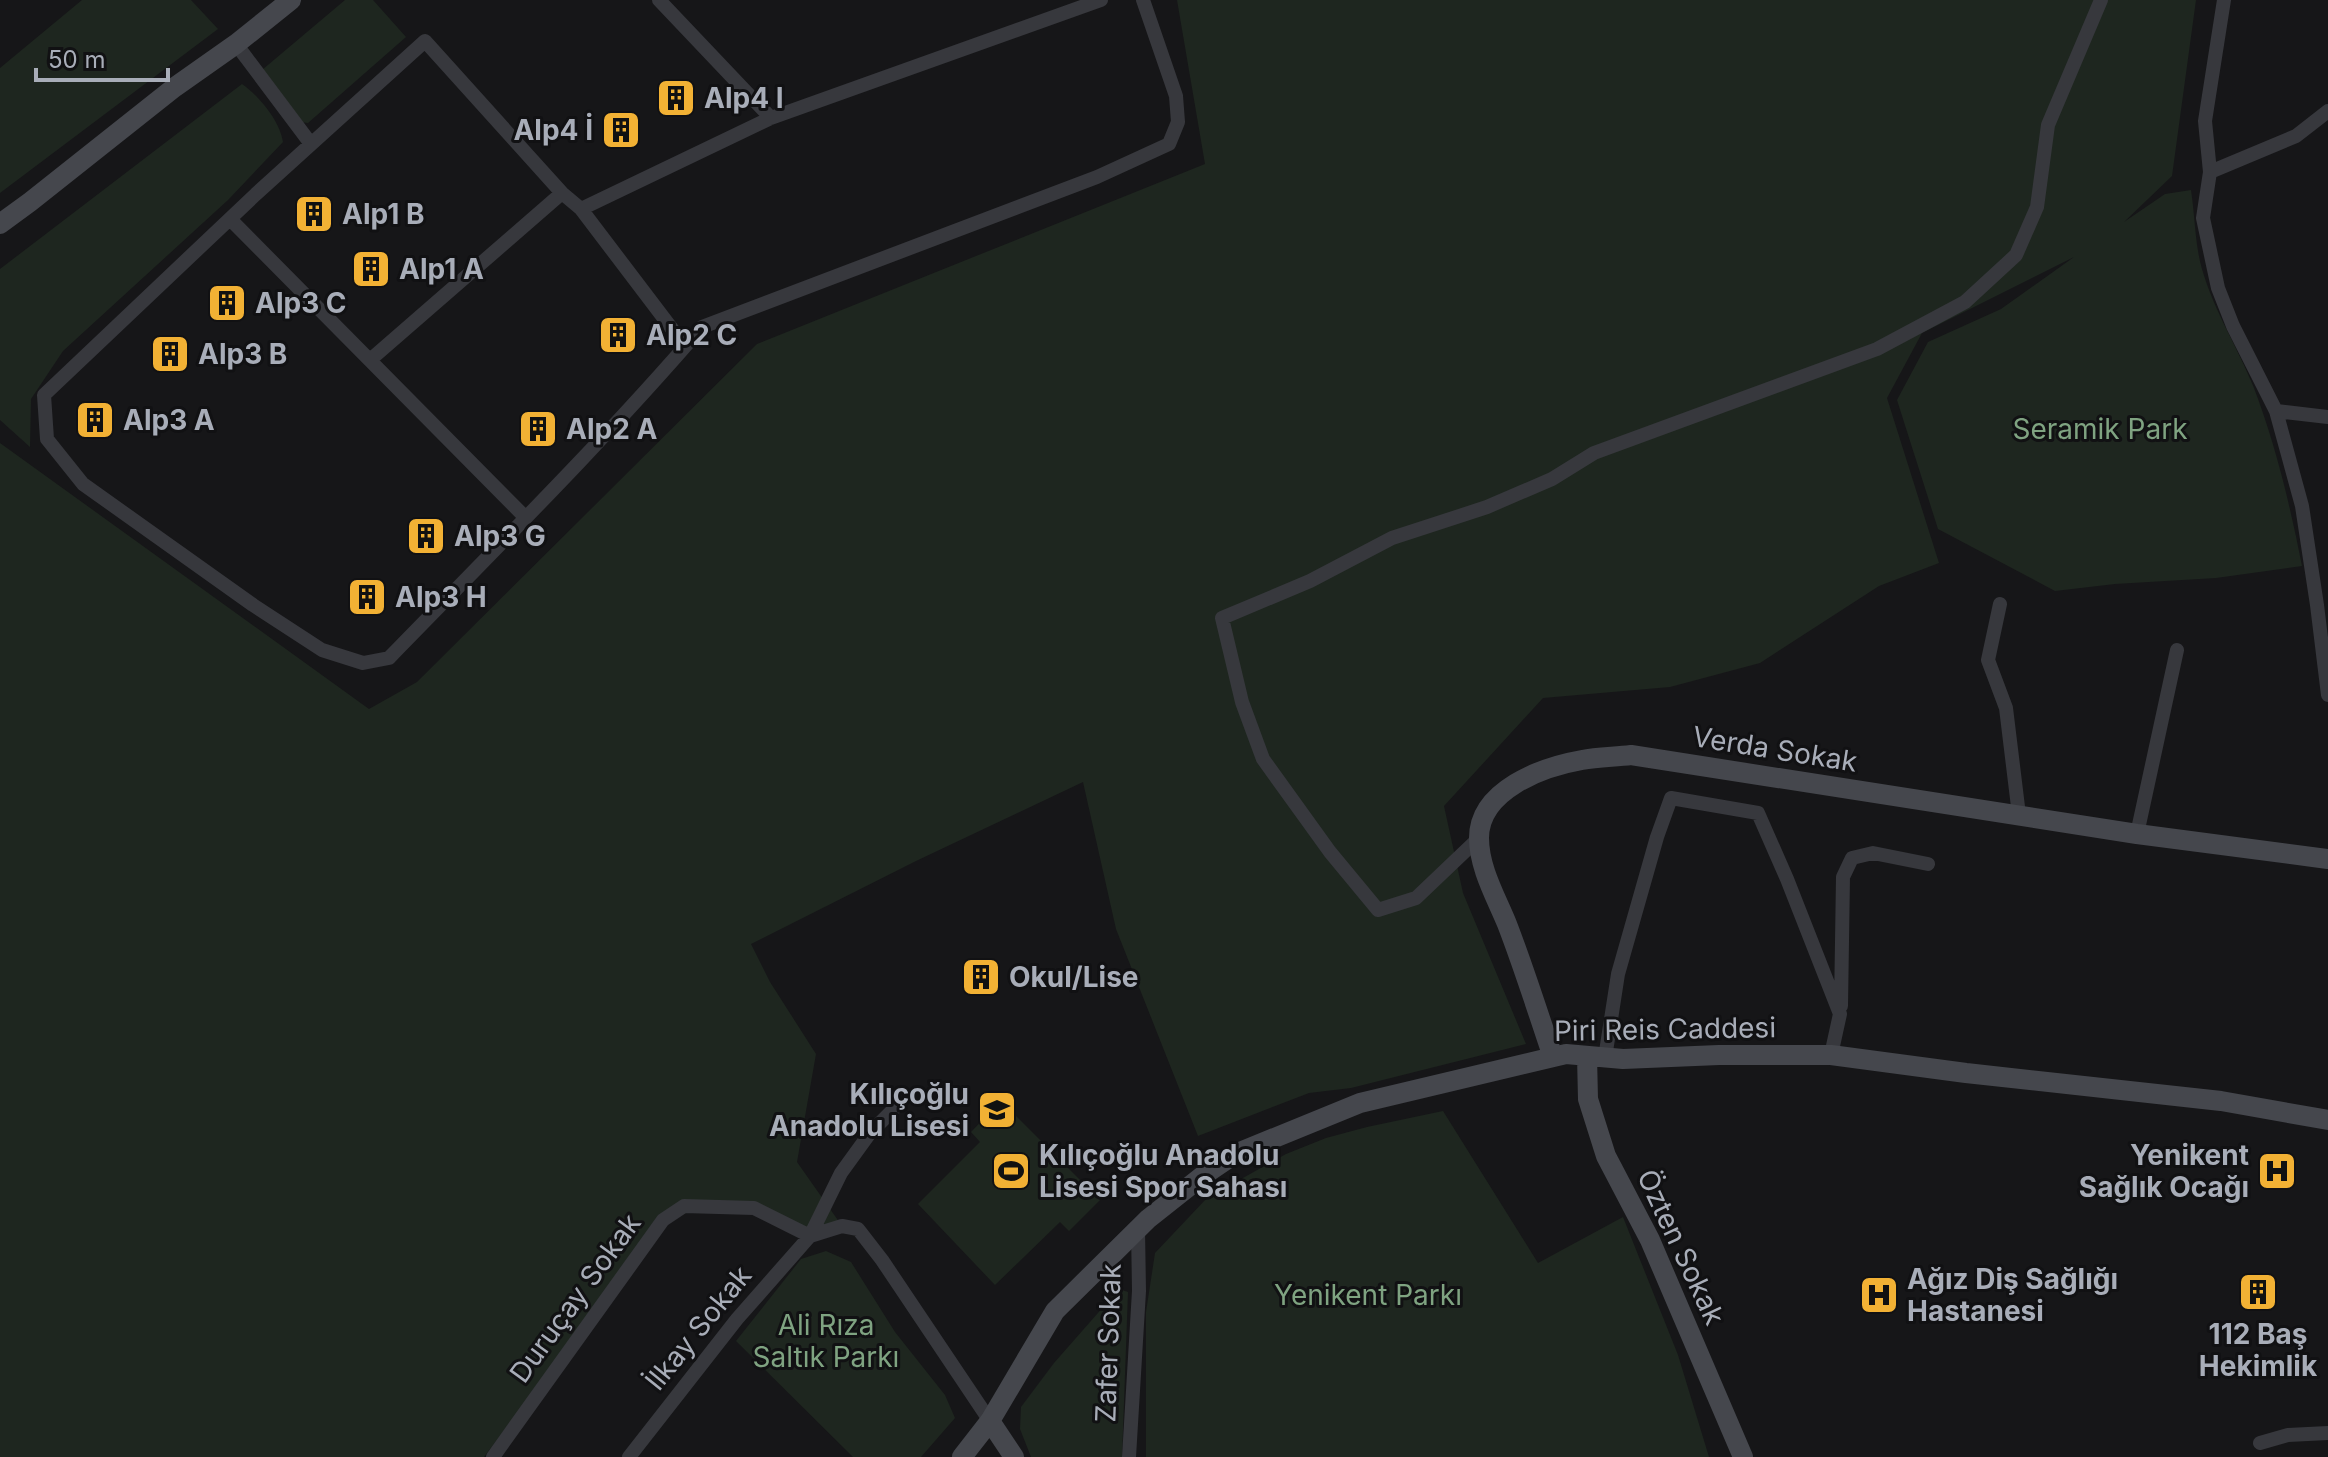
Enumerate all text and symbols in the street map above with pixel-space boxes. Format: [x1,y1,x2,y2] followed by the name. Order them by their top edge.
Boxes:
[36,32,168,82] scale bar
[48,45,106,74] text: 50 m
[655,77,697,119] building icon: Alp4 I
[704,81,784,115] place label: Alp4 I
[600,109,642,151] building icon: Alp4 İ
[513,112,593,147] place label: Alp4 İ
[293,193,335,235] building icon: Alp1 B
[342,197,424,231] place label: Alp1 B
[350,248,392,290] building icon: Alp1 A
[399,252,484,286] place label: Alp1 A
[206,282,248,324] building icon: Alp3 C
[255,286,347,320] place label: Alp3 C
[597,314,639,356] building icon: Alp2 C
[646,318,737,352] place label: Alp2 C
[149,333,191,375] building icon: Alp3 B
[198,337,287,371] place label: Alp3 B
[74,399,116,441] building icon: Alp3 A
[123,403,215,437] place label: Alp3 A
[517,408,559,450] building icon: Alp2 A
[566,412,657,446] place label: Alp2 A
[2012,412,2188,446] park label: Seramik Park
[405,515,447,557] building icon: Alp3 G
[454,519,546,553] place label: Alp3 G
[346,576,388,618] building icon: Alp3 H
[395,580,487,614] place label: Alp3 H
[1690,719,1860,779] street label: Verda Sokak
[960,956,1002,998] building icon: Okul/Lise
[1009,960,1139,994] place label: Okul/Lise
[1554,1010,1776,1048] street label: Piri Reis Caddesi
[769,1077,969,1143] place label: Kılıçoğlu Anadolu Lisesi
[976,1089,1018,1131] school or university icon: Kılıçoğlu Anadolu Lisesi
[1039,1138,1287,1204] place label: Kılıçoğlu Anadolu Lisesi Spor Sahası
[2079,1138,2249,1204] place label: Yenikent Sağlık Ocağı
[990,1150,1032,1192] sports icon: Kılıçoğlu Anadolu Lisesi Spor Sahası
[2256,1150,2298,1192] hospital icon: Yenikent Sağlık Ocağı
[1630,1164,1732,1330] street label: Özten Sokak
[502,1207,648,1389] street label: Duruçay Sokak
[638,1259,758,1397] street label: İlkay Sokak
[1907,1262,2118,1328] place label: Ağız Diş Sağlığı Hastanesi
[1088,1263,1128,1423] street label: Zafer Sokak
[2237,1271,2279,1313] building icon: 112 Baş Hekimlik
[1858,1274,1900,1316] hospital icon: Ağız Diş Sağlığı Hastanesi
[1274,1278,1462,1312] park label: Yenikent Parkı
[753,1308,899,1374] park label: Ali Rıza Saltık Parkı
[2199,1317,2318,1383] place label: 112 Baş Hekimlik

